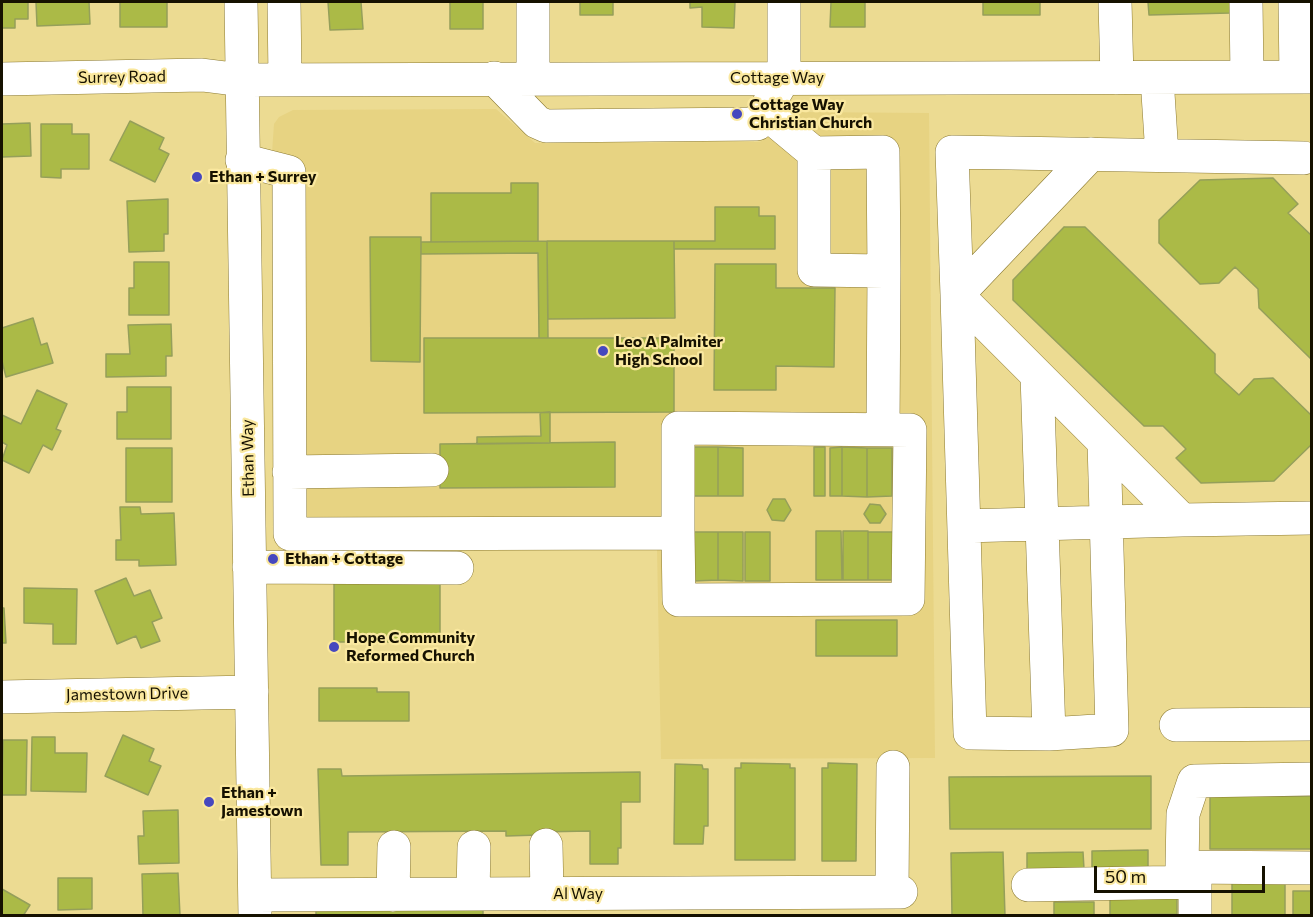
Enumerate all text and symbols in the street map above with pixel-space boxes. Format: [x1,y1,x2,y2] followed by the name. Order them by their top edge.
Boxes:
[78,67,166,87] street label: Surrey Road
[730,68,824,88] street label: Cottage Way
[749,95,872,133] place label: Cottage Way Christian Church
[730,107,744,121] marker: Cottage Way Christian Church
[209,167,316,187] place label: Ethan + Surrey
[190,170,204,184] marker: Ethan + Surrey
[615,332,723,370] place label: Leo A Palmiter High School
[596,344,610,358] marker: Leo A Palmiter High School
[238,419,258,497] street label: Ethan Way
[285,549,403,569] place label: Ethan + Cottage
[266,552,280,566] marker: Ethan + Cottage
[346,628,475,666] place label: Hope Community Reformed Church
[327,640,341,654] marker: Hope Community Reformed Church
[66,683,188,705] street label: Jamestown Drive
[221,783,303,821] place label: Ethan + Jamestown
[202,795,216,809] marker: Ethan + Jamestown
[1097,854,1268,892] scale bar
[1105,865,1146,887] text: 50 m
[553,884,603,904] street label: Al Way

